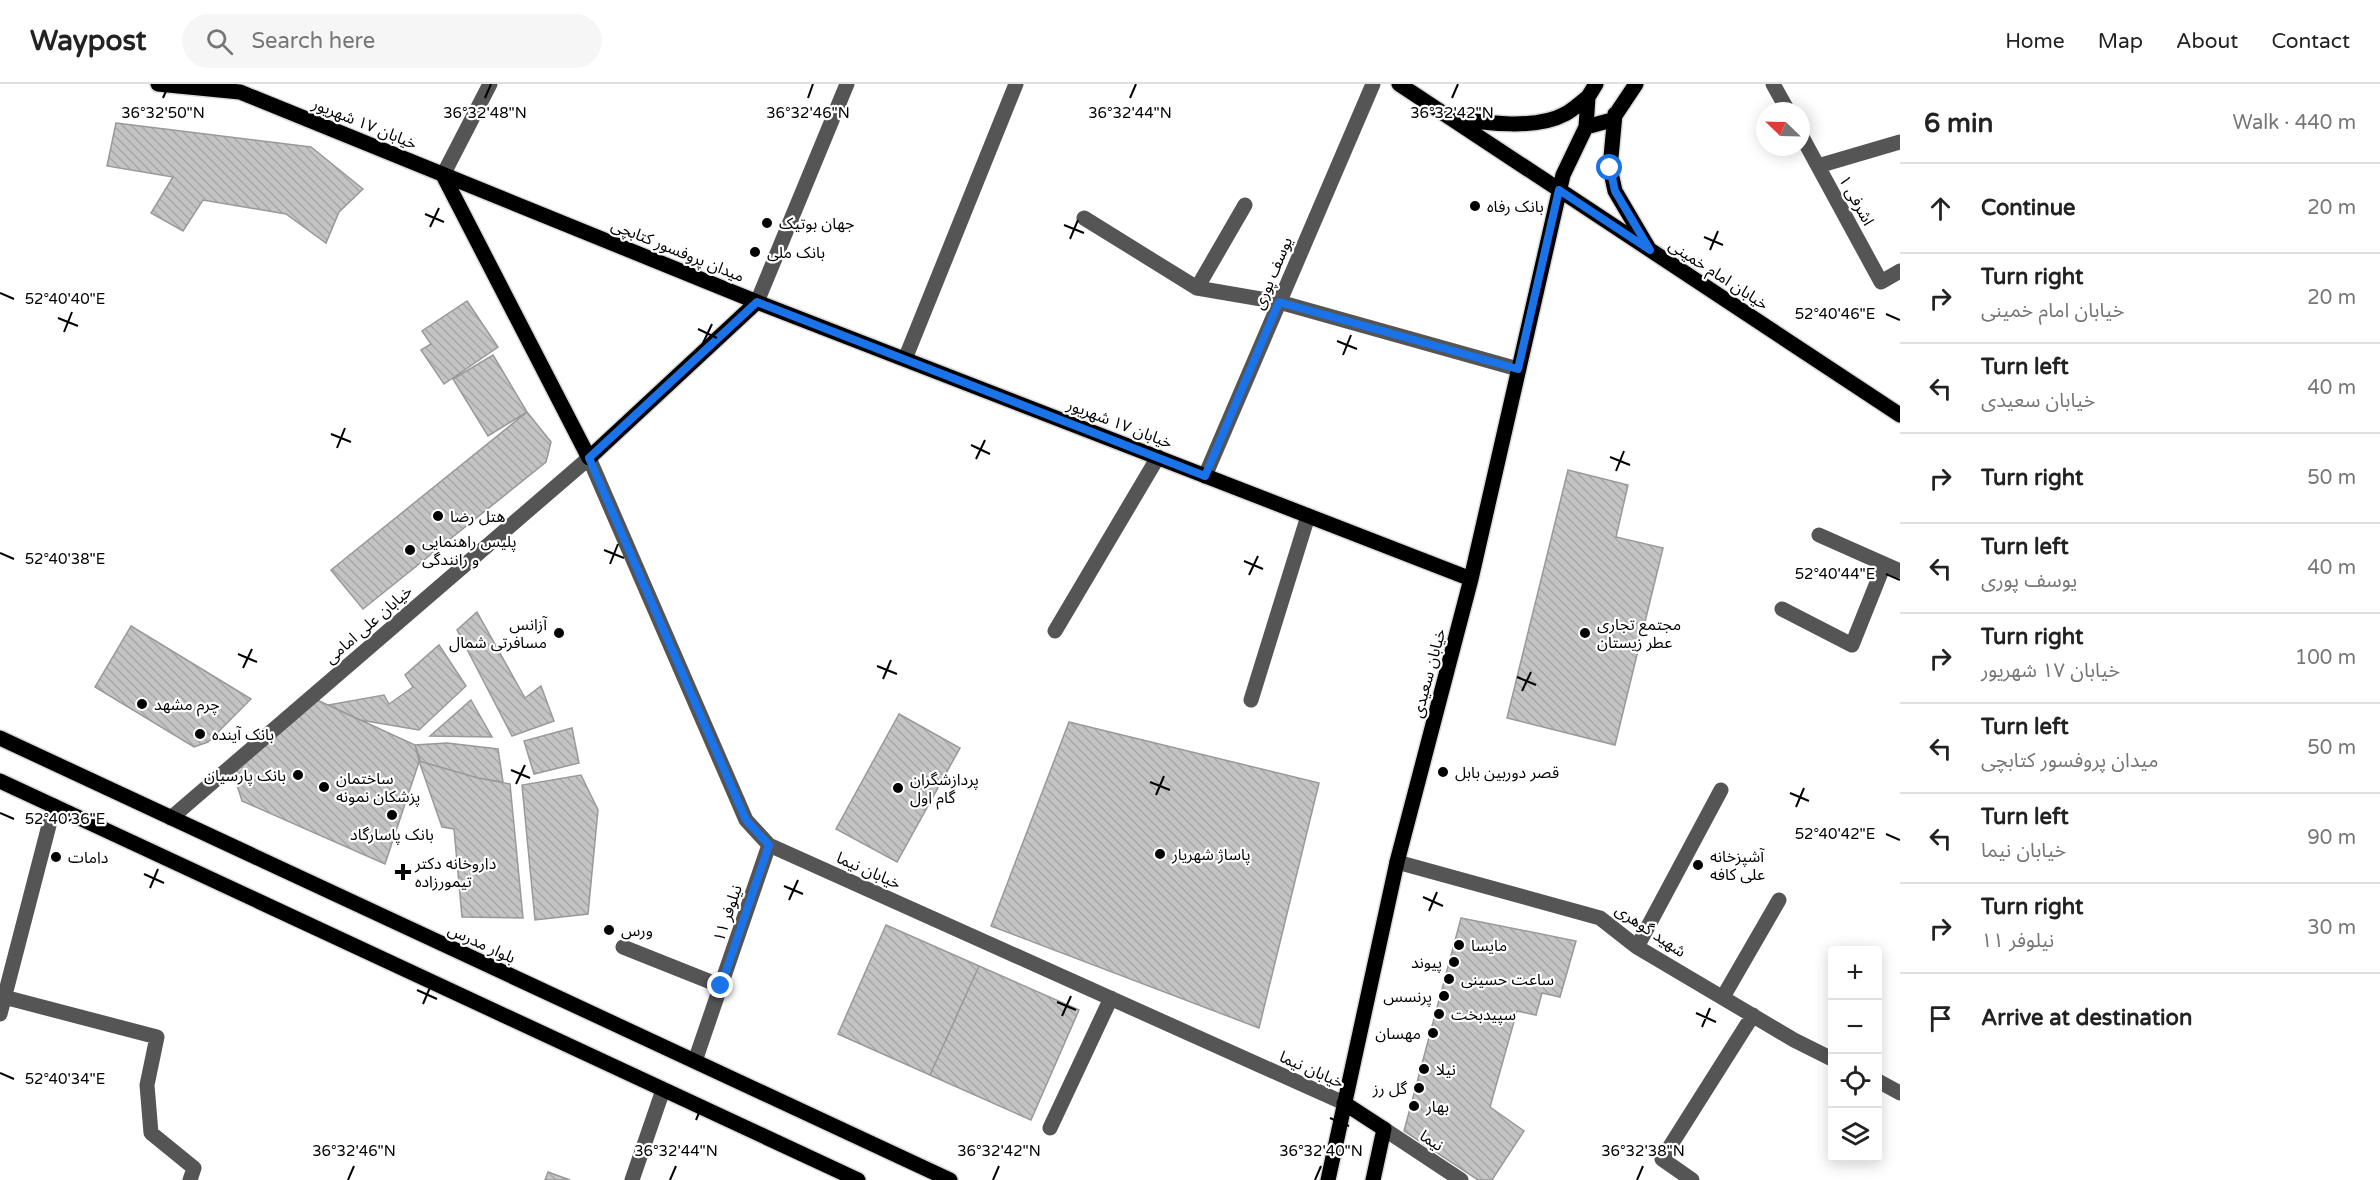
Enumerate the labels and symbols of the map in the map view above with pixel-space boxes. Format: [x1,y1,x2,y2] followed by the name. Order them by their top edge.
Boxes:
[308,93,420,154] street label: خیابان ۱۷ شهریور
[1756,102,1810,156] north arrow
[121,104,205,122] text: 36°32'50"N
[443,104,527,122] text: 36°32'48"N
[766,104,850,122] text: 36°32'46"N
[1088,104,1172,122] text: 36°32'44"N
[1410,104,1494,122] text: 36°32'42"N
[1596,154,1622,180] route start
[1834,172,1878,229] street label: اشرفی ۱
[1487,197,1544,217] place label: بانک رفاه
[1468,199,1482,213] marker: بانک رفاه
[779,214,855,234] place label: جهان بوتیک
[608,215,747,287] street label: میدان پروفسور کتابچی
[760,216,774,230] marker: جهان بوتیک
[1249,234,1297,313] street label: یوسف پوری
[1664,235,1772,316] street label: خیابان امام خمینی
[767,243,825,263] place label: بانک ملی
[748,245,762,259] marker: بانک ملی
[25,290,105,308] text: 52°40'40"E
[1795,305,1875,323] text: 52°40'46"E
[1063,394,1175,453] street label: خیابان ۱۷ شهریور
[450,507,506,527] place label: هتل رضا
[431,509,445,523] marker: هتل رضا
[422,532,516,570] place label: پلیس راهنمایی و رانندگی
[403,543,417,557] marker: پلیس راهنمایی و رانندگی
[25,550,105,568] text: 52°40'38"E
[1795,565,1875,583] text: 52°40'44"E
[321,581,417,668] street label: خیابان علی امامی
[449,615,548,653] place label: آزانس مسافرتی شمال
[1597,615,1681,653] place label: مجتمع تجاری عطر زیستان
[552,626,566,640] marker: آزانس مسافرتی شمال
[1407,626,1450,720] street label: خیابان سعیدی
[1578,626,1592,640] marker: مجتمع تجاری عطر زیستان
[154,695,220,717] place label: چرم مشهد
[135,697,149,711] marker: چرم مشهد
[212,725,274,745] place label: بانک آینده
[193,727,207,741] marker: بانک آینده
[1455,763,1559,783] place label: قصر دوربین بابل
[1436,765,1450,779] marker: قصر دوربین بابل
[204,766,286,786] place label: بانک پارسیان
[291,768,305,782] marker: بانک پارسیان
[336,769,420,807] place label: ساختمان پزشکان نمونه
[910,770,979,810] place label: پردازشگران گام اول
[317,780,331,794] marker: ساختمان پزشکان نمونه
[891,781,905,795] marker: پردازشگران گام اول
[385,808,399,822] marker: بانک پاسارگاد
[25,810,105,828] text: 52°40'36"E
[350,825,434,845] place label: بانک پاسارگاد
[1795,825,1875,843] text: 52°40'42"E
[1171,845,1251,865] place label: پاساژ شهریار
[1153,847,1167,861] marker: پاساژ شهریار
[1710,847,1765,885] place label: آشپزخانه علی کافه
[68,848,108,868] place label: دامات
[833,848,904,894] street label: خیابان نیما
[49,850,63,864] marker: دامات
[414,854,496,892] place label: داروخانه دکتر تیمورزاده
[1691,858,1705,872] marker: آشپزخانه علی کافه
[396,865,410,879] marker: داروخانه دکتر تیمورزاده
[709,882,747,944] street label: نیلوفر ۱۱
[1611,900,1690,962] street label: شهید گوهری
[445,920,519,968] street label: بلوار مدرس
[621,921,653,941] place label: ورس
[602,923,616,937] marker: ورس
[1471,936,1507,956] place label: مایسا
[1452,938,1466,952] marker: مایسا
[1411,953,1442,973] place label: پیوند
[1447,955,1461,969] marker: پیوند
[1461,970,1554,990] place label: ساعت حسینی
[707,972,733,998] route end
[1442,972,1456,986] marker: ساعت حسینی
[1383,987,1432,1007] place label: پرنسس
[1437,989,1451,1003] marker: پرنسس
[1451,1005,1516,1025] place label: سپیدبخت
[1432,1007,1446,1021] marker: سپیدبخت
[1375,1024,1421,1044] place label: مهسان
[1426,1026,1440,1040] marker: مهسان
[1276,1047,1347,1093] street label: خیابان نیما
[1436,1060,1456,1080] place label: نیلا
[1417,1062,1431,1076] marker: نیلا
[25,1070,105,1088] text: 52°40'34"E
[1372,1079,1407,1099] place label: گل رز
[1412,1081,1426,1095] marker: گل رز
[1425,1097,1449,1117] place label: بهار
[1407,1099,1421,1113] marker: بهار
[1416,1126,1447,1156] street label: نیما
[312,1142,396,1160] text: 36°32'46"N
[634,1142,718,1160] text: 36°32'44"N
[957,1142,1041,1160] text: 36°32'42"N
[1279,1142,1363,1160] text: 36°32'40"N
[1601,1142,1685,1160] text: 36°32'38"N

